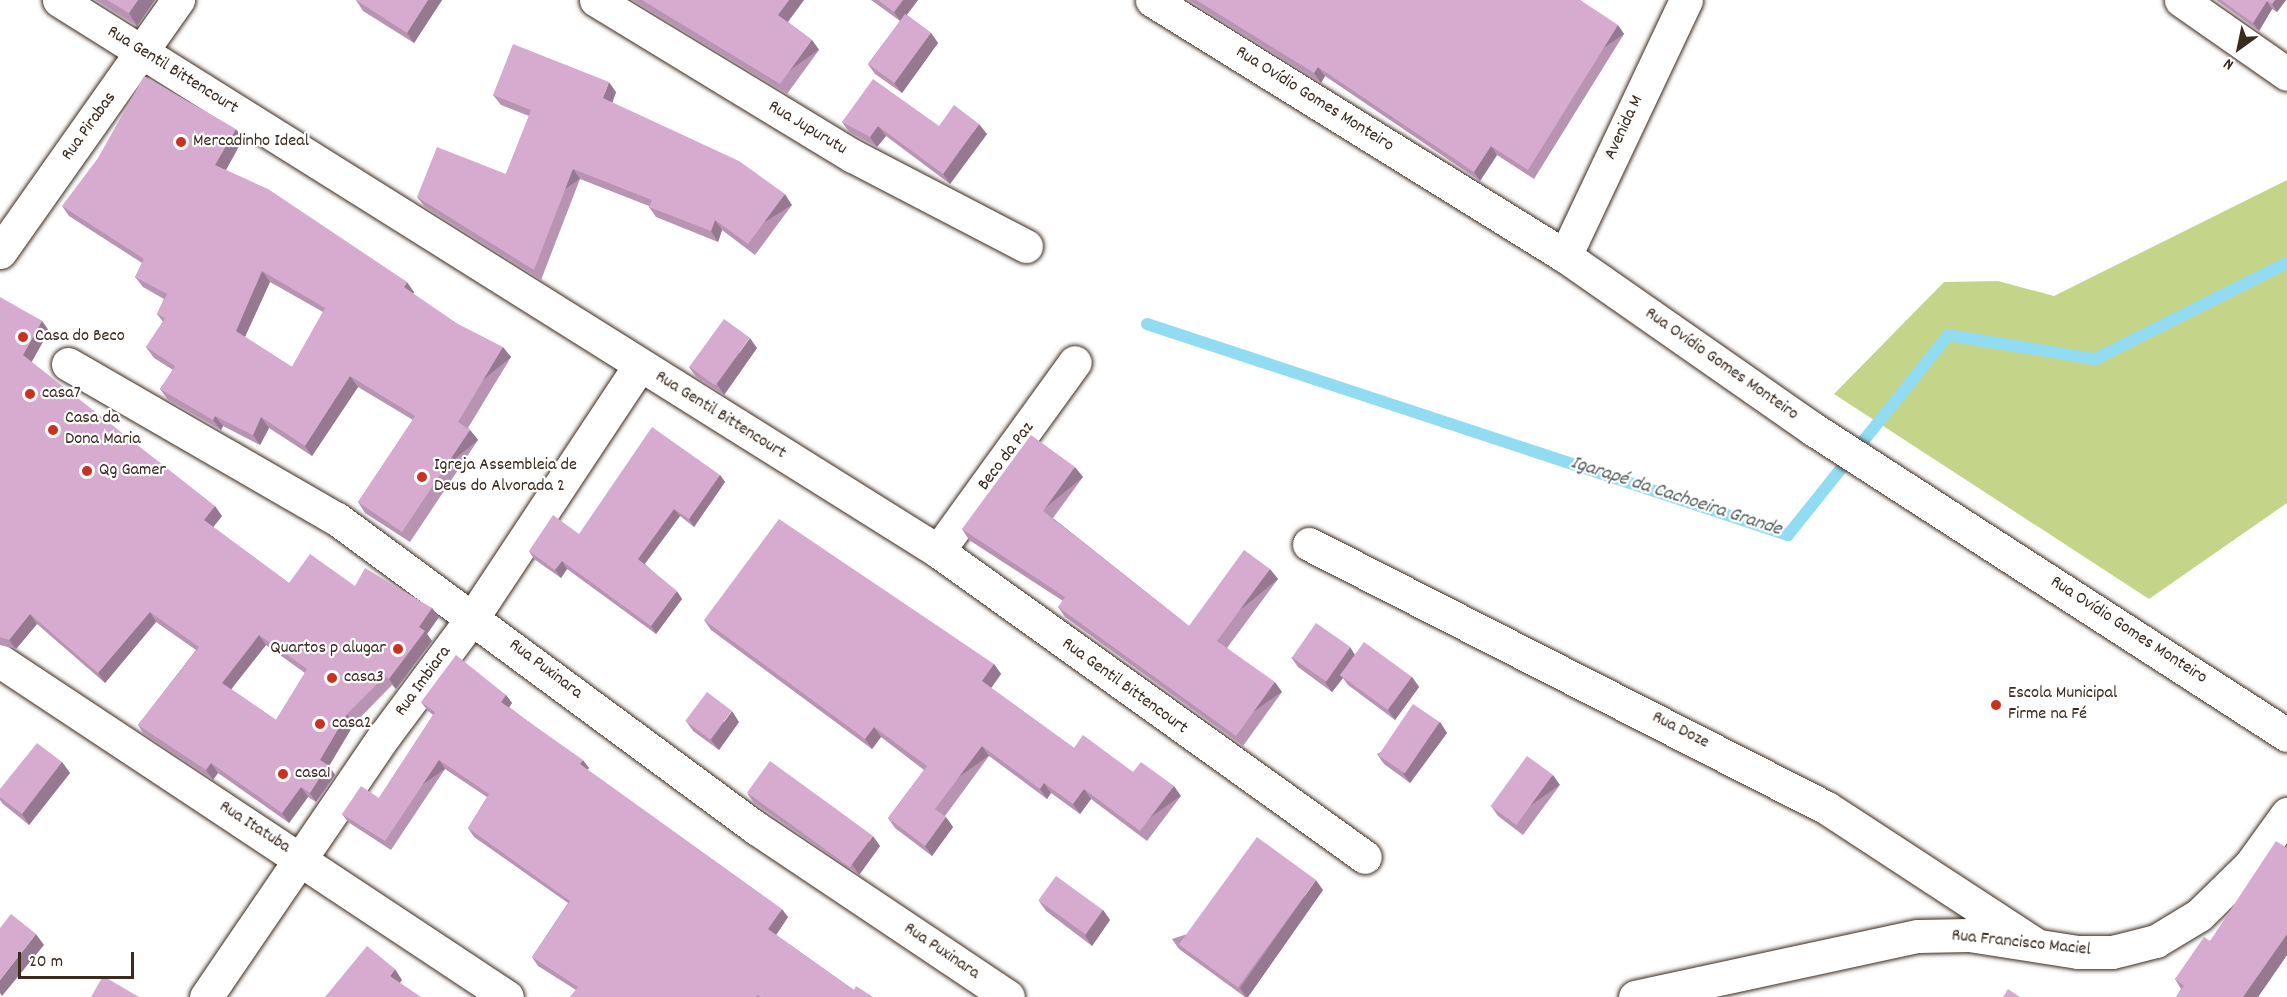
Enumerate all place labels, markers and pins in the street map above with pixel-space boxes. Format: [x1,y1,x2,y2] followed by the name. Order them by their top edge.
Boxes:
[193,131,309,153] place label: Mercadinho Ideal
[174,135,188,149] marker: Mercadinho Ideal
[35,326,125,348] place label: Casa do Beco
[16,330,30,344] marker: Casa do Beco
[42,383,81,405] place label: casa7
[23,387,37,401] marker: casa7
[65,409,141,452] place label: Casa da Dona Maria
[46,423,60,437] marker: Casa da Dona Maria
[434,456,577,498] place label: Igreja Assembleia de Deus do Alvorada 2
[99,460,166,482] place label: Qg Gamer
[80,464,94,478] marker: Qg Gamer
[415,470,429,484] marker: Igreja Assembleia de Deus do Alvorada 2
[270,638,386,660] place label: Quartos p alugar
[391,642,405,656] marker: Quartos p alugar
[344,667,384,689] place label: casa3
[325,671,339,685] marker: casa3
[2008,684,2117,726] place label: Escola Municipal Firme na Fé
[1989,698,2003,712] marker: Escola Municipal Firme na Fé
[332,713,372,735] place label: casa2
[313,717,327,731] marker: casa2
[295,763,331,785] place label: casa1
[276,767,290,781] marker: casa1

